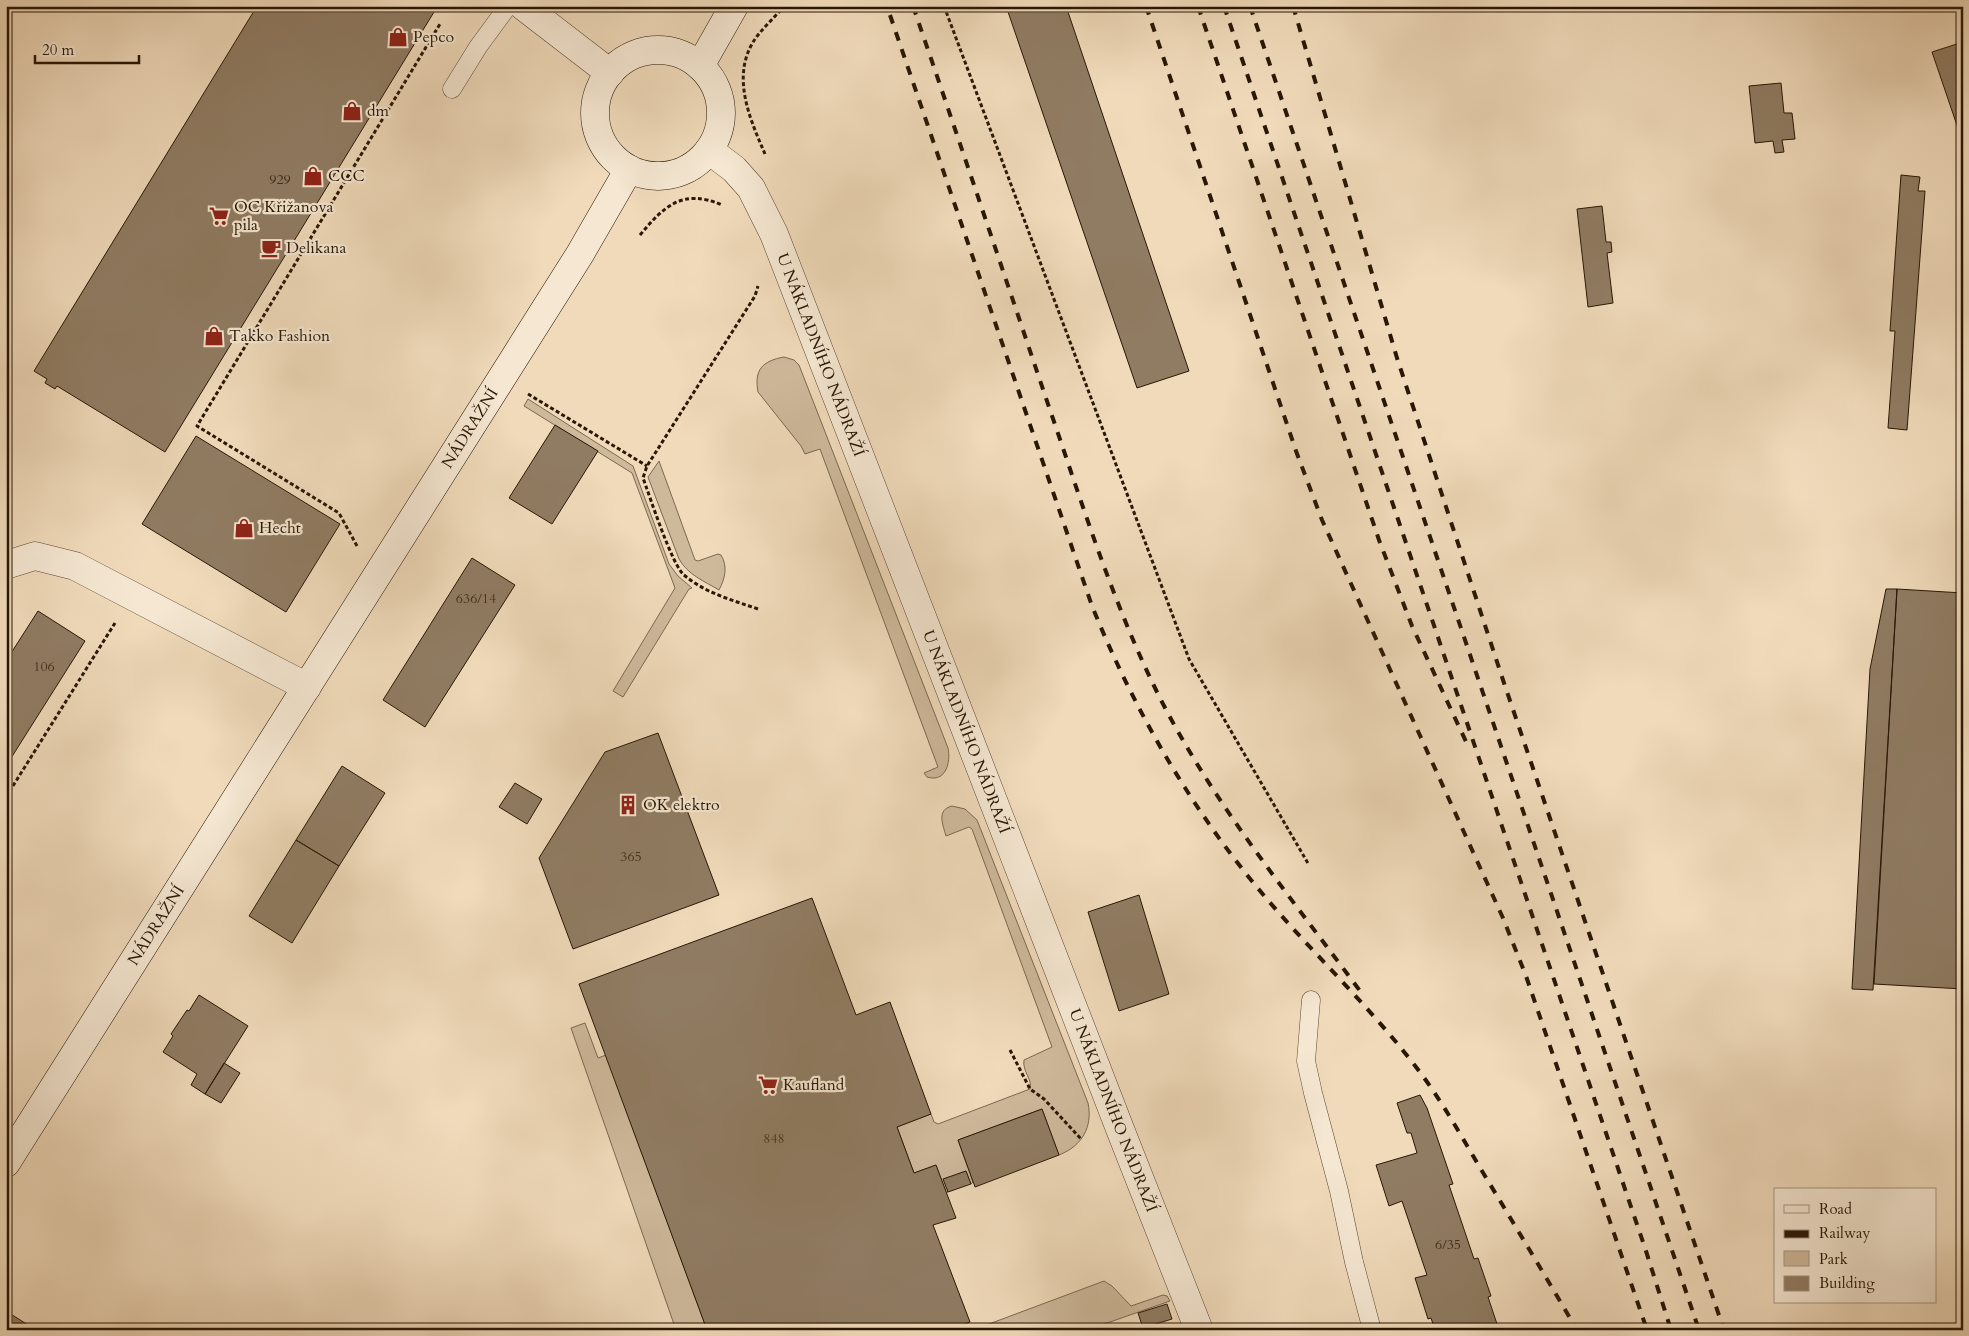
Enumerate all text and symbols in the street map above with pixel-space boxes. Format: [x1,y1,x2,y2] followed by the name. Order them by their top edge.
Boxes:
[387,26,409,48] shop icon: Pepco
[413,26,455,48] place label: Pepco
[35,32,139,64] scale bar
[42,40,74,60] text: 20 m
[341,100,363,122] shop icon: dm
[367,100,390,122] place label: dm
[302,165,324,187] shop icon: CCC
[328,165,365,187] place label: CCC
[269,170,291,189] house number: 929
[234,196,334,236] place label: OC Křižanova pila
[208,205,230,227] supermarket icon: OC Křižanova pila
[260,237,282,259] cafe icon: Delikana
[286,237,346,259] place label: Delikana
[771,250,870,460] street label: U NÁKLADNÍHO NÁDRAŽÍ
[203,325,225,347] shop icon: Takko Fashion
[229,325,330,347] place label: Takko Fashion
[436,384,504,473] street label: NÁDRAŽNÍ
[233,517,255,539] shop icon: Hecht
[259,517,301,539] place label: Hecht
[456,589,496,608] house number: 636/14
[917,627,1016,837] street label: U NÁKLADNÍHO NÁDRAŽÍ
[33,657,55,676] house number: 106
[617,794,639,816] building icon: OK elektro
[643,794,720,816] place label: OK elektro
[620,847,642,866] house number: 365
[122,881,190,970] street label: NÁDRAŽNÍ
[1064,1006,1163,1215] street label: U NÁKLADNÍHO NÁDRAŽÍ
[757,1074,779,1096] supermarket icon: Kaufland
[783,1074,845,1096] place label: Kaufland
[763,1129,785,1148] house number: 848
[1774,1188,1936,1304] legend
[1819,1199,1852,1219] text: Road
[1819,1223,1870,1243] text: Railway
[1435,1235,1461,1254] house number: 6/35
[1819,1249,1848,1269] text: Park
[1819,1273,1875,1293] text: Building

